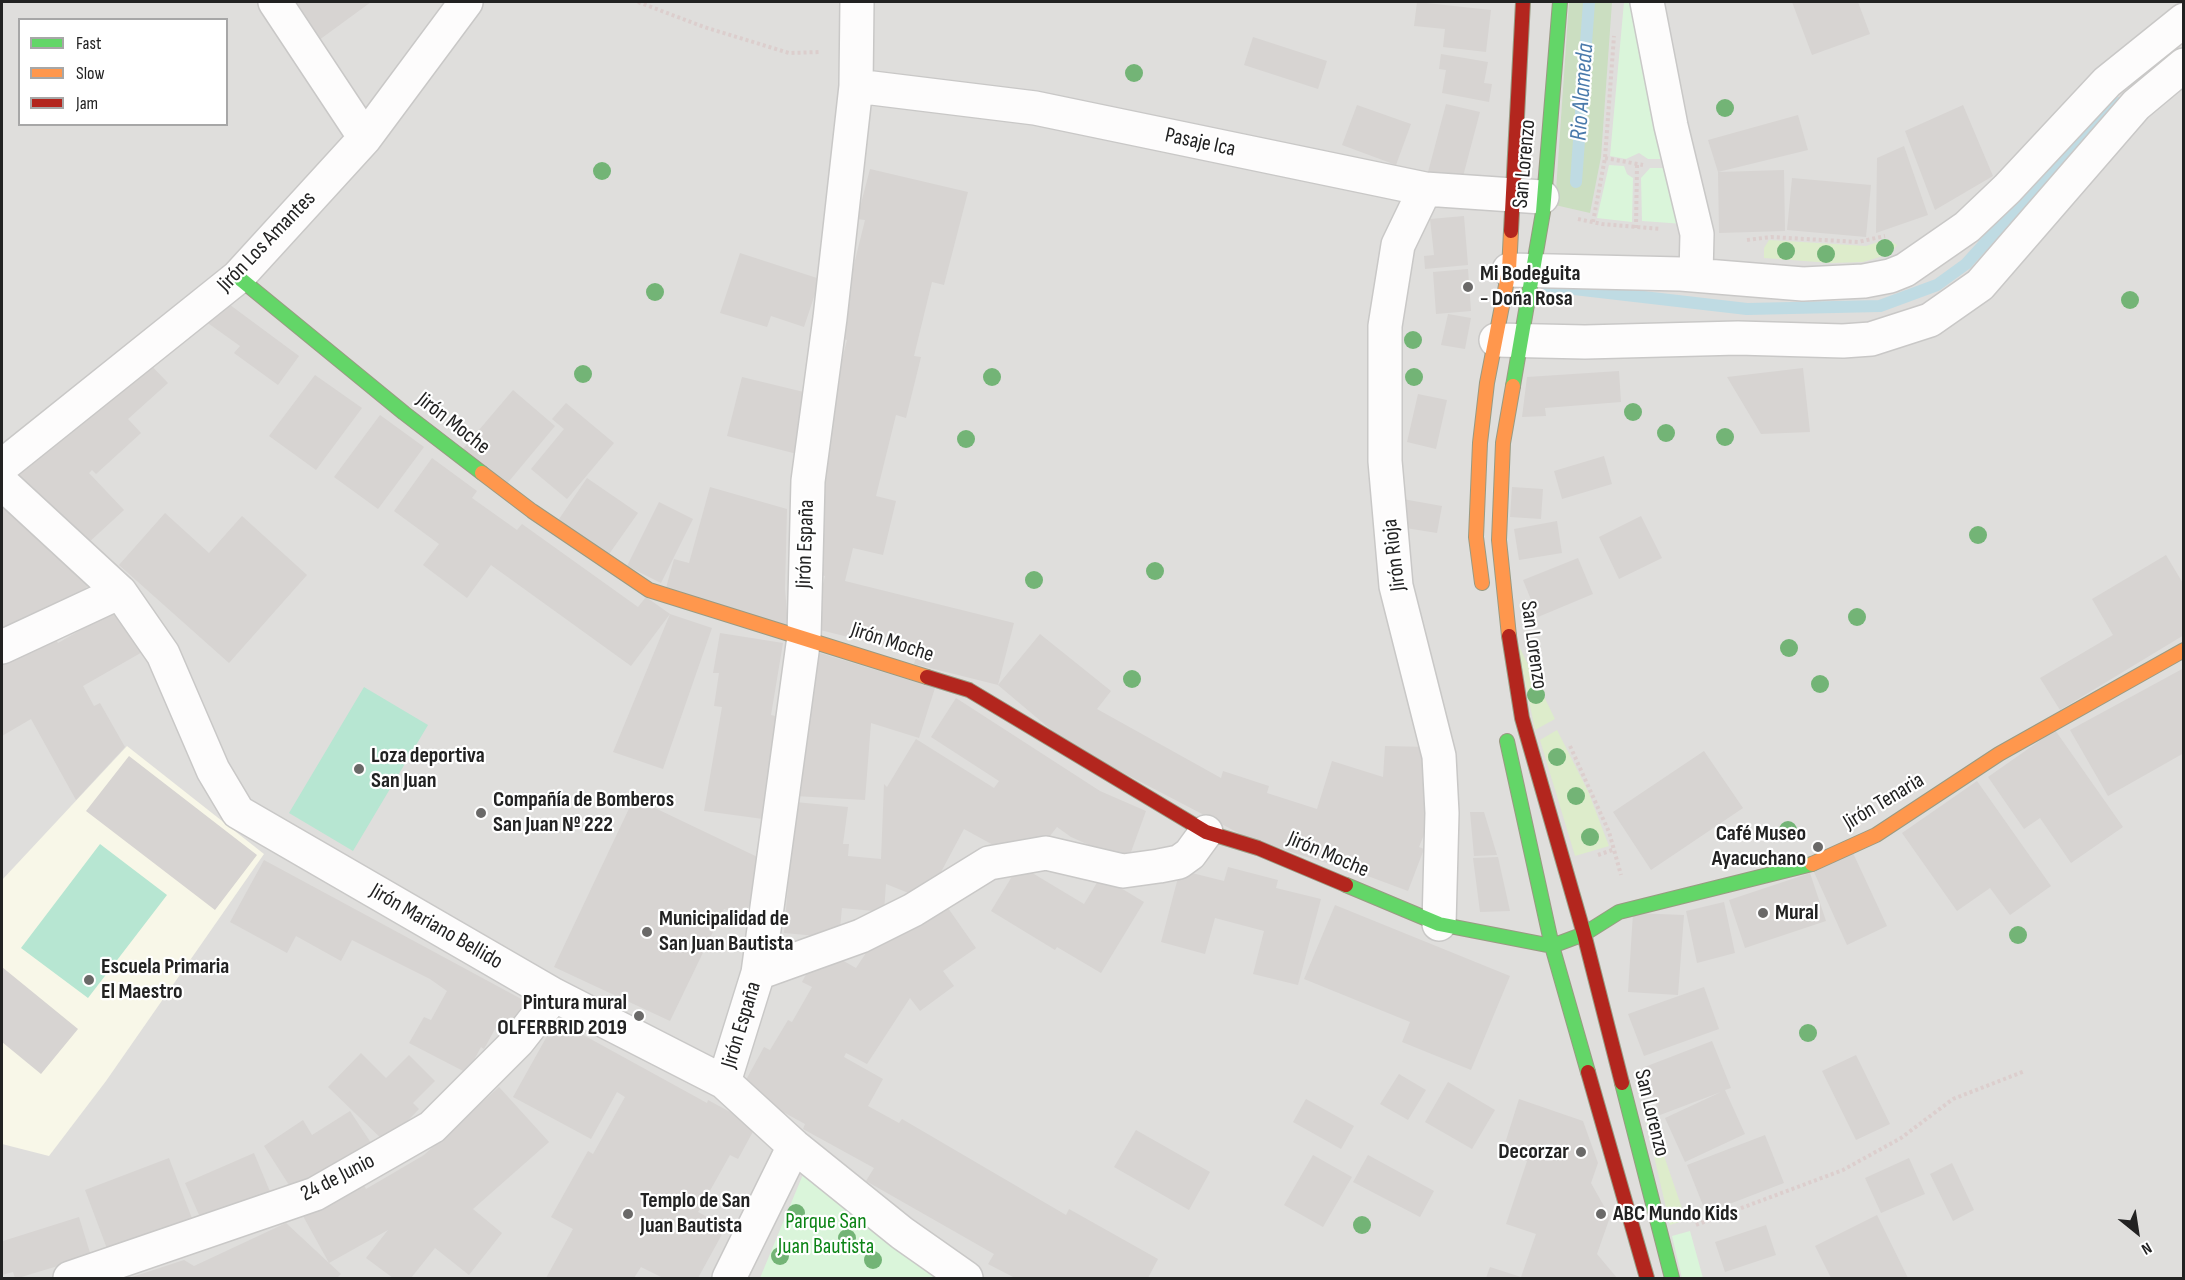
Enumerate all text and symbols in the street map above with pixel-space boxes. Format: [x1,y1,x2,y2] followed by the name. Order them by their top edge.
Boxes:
[18,18,228,126] legend
[76,33,101,54] text: Fast
[1565,43,1601,141] water label: Rio Alameda
[76,63,105,84] text: Slow
[76,93,98,114] text: Jam
[1508,119,1542,209] street label: San Lorenzo
[1162,123,1238,163] street label: Pasaje Ica
[212,186,322,298] street label: Jirón Los Amantes
[1480,261,1580,312] place label: Mi Bodeguita - Doña Rosa
[1461,280,1475,294] marker: Mi Bodeguita - Doña Rosa
[411,387,495,461] street label: Jirón Moche
[791,499,821,589] street label: Jirón España
[1377,517,1413,593] street label: Jirón Rioja
[1514,599,1552,691] street label: San Lorenzo
[847,617,937,669] street label: Jirón Moche
[371,743,485,794] place label: Loza deportiva San Juan
[352,762,366,776] marker: Loza deportiva San Juan
[1839,768,1929,836] street label: Jirón Tenaria
[493,787,674,838] place label: Compañía de Bomberos San Juan Nº 222
[474,806,488,820] marker: Compañía de Bomberos San Juan Nº 222
[1712,821,1806,872] place label: Café Museo Ayacuchano
[1283,826,1373,884] street label: Jirón Moche
[1811,840,1825,854] marker: Café Museo Ayacuchano
[365,878,507,976] street label: Jirón Mariano Bellido
[1775,900,1818,926] place label: Mural
[659,906,793,957] place label: Municipalidad de San Juan Bautista
[1756,906,1770,920] marker: Mural
[640,925,654,939] marker: Municipalidad de San Juan Bautista
[101,954,229,1005] place label: Escuela Primaria El Maestro
[82,973,96,987] marker: Escuela Primaria El Maestro
[716,979,768,1071] street label: Jirón España
[497,990,627,1042] place label: Pintura mural OLFERBRID 2019
[632,1009,646,1023] marker: Pintura mural OLFERBRID 2019
[1627,1067,1675,1159] street label: San Lorenzo
[1498,1139,1569,1165] place label: Decorzar
[1574,1145,1588,1159] marker: Decorzar
[297,1148,379,1208] street label: 24 de Junio
[640,1188,750,1240] place label: Templo de San Juan Bautista
[1613,1201,1738,1227] place label: ABC Mundo Kids
[2107,1202,2167,1262] north arrow
[621,1207,635,1221] marker: Templo de San Juan Bautista
[1594,1207,1608,1221] marker: ABC Mundo Kids
[778,1209,874,1260] park label: Parque San Juan Bautista
[2138,1238,2155,1258] text: N

